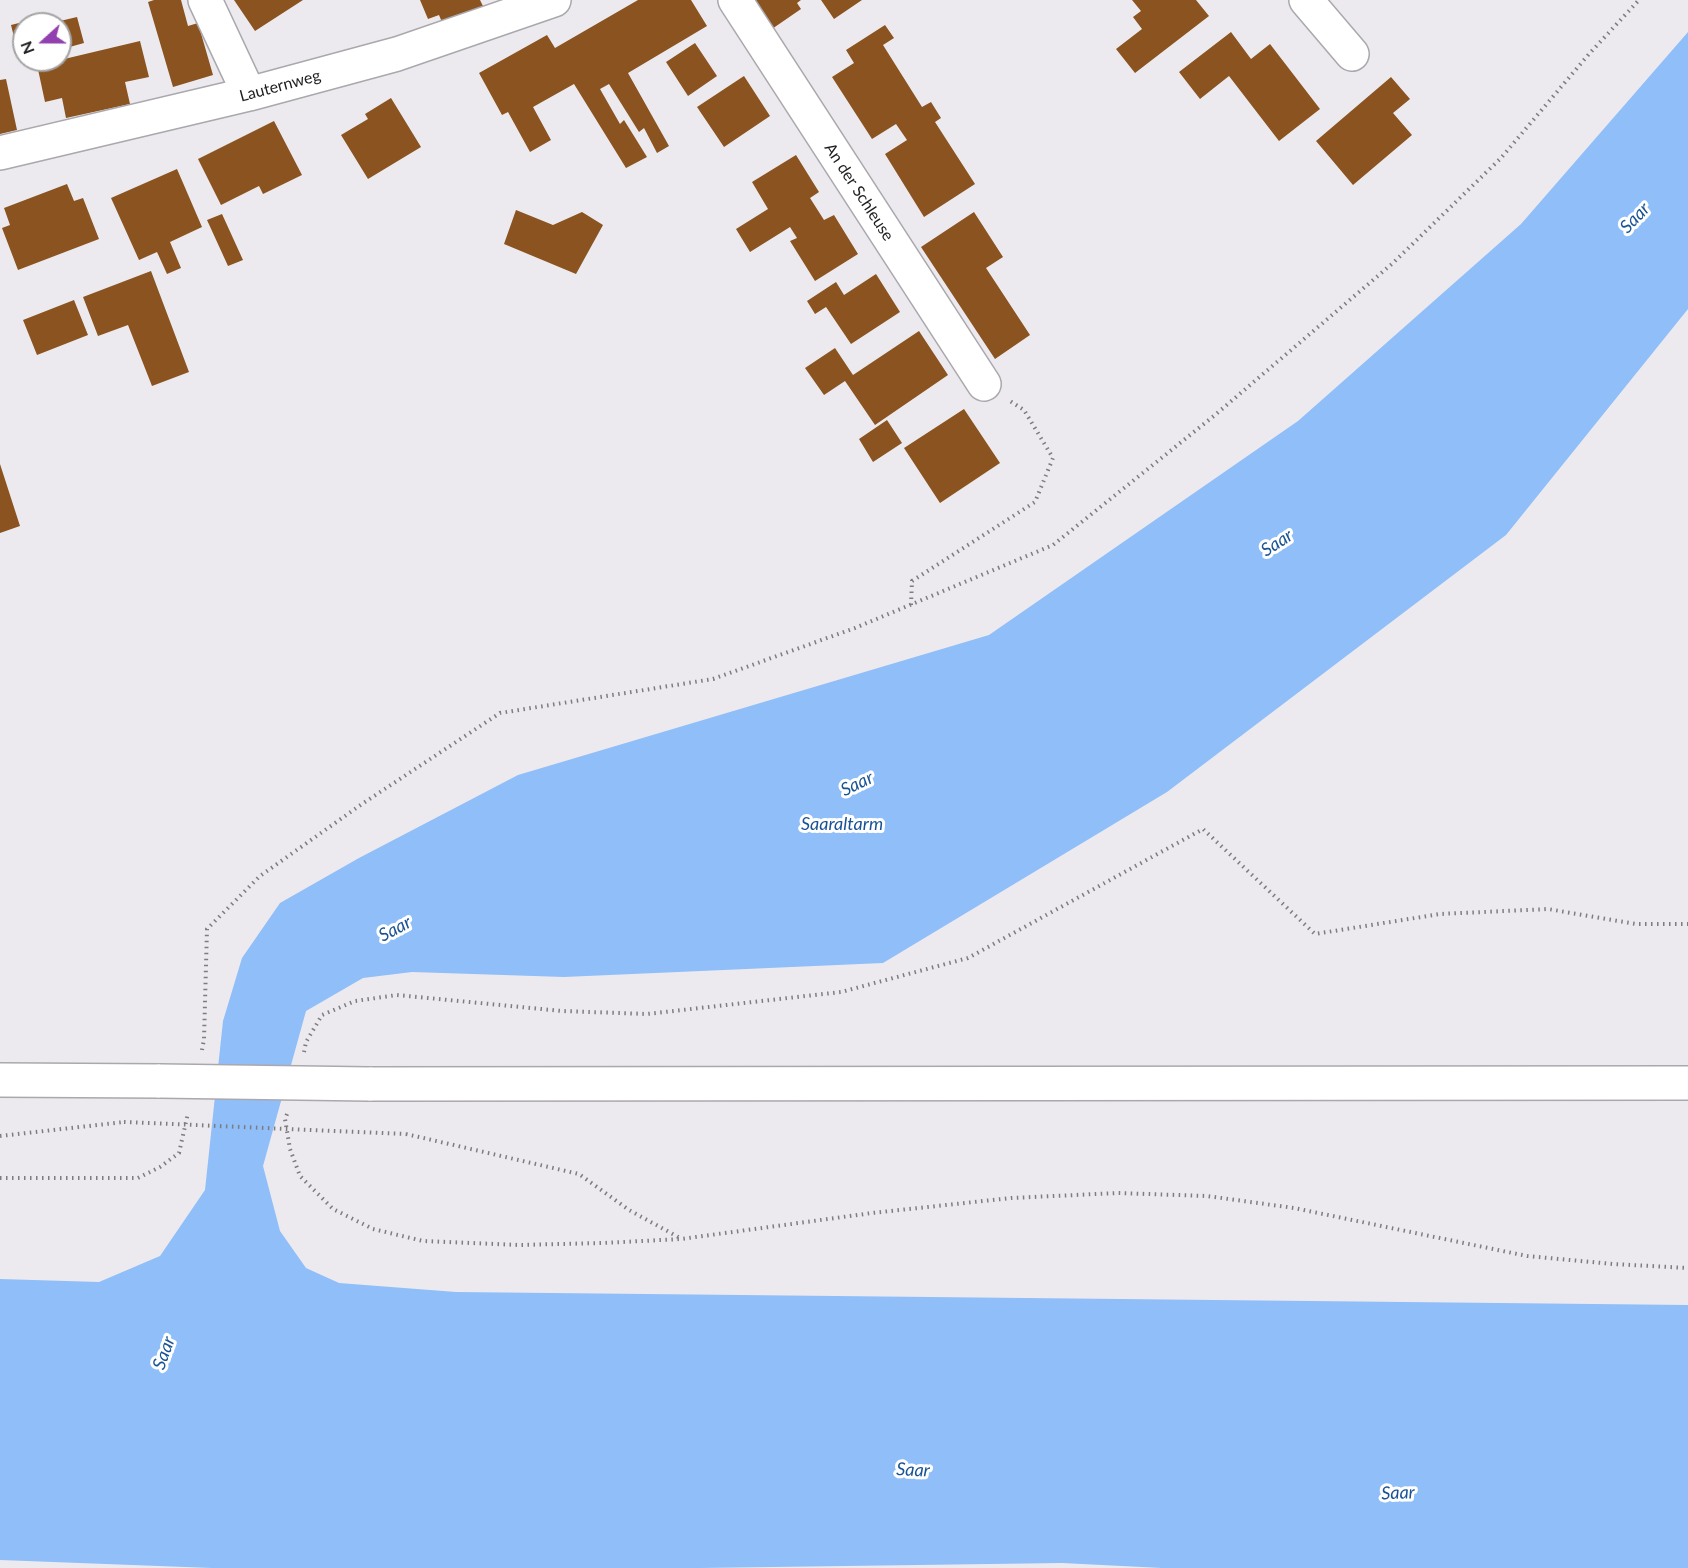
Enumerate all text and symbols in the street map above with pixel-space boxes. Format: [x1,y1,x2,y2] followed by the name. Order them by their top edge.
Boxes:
[12,12,72,72] north arrow
[16,39,38,57] text: N
[237,66,323,106] street label: Lauternweg
[820,139,898,245] street label: An der Schleuse
[1616,198,1654,238] water label: Saar
[1257,525,1297,561] water label: Saar
[837,767,877,801] water label: Saar
[801,813,883,835] water label: Saaraltarm
[375,912,415,946] water label: Saar
[148,1333,180,1373] water label: Saar
[896,1458,930,1482] water label: Saar
[1381,1482,1415,1504] water label: Saar

